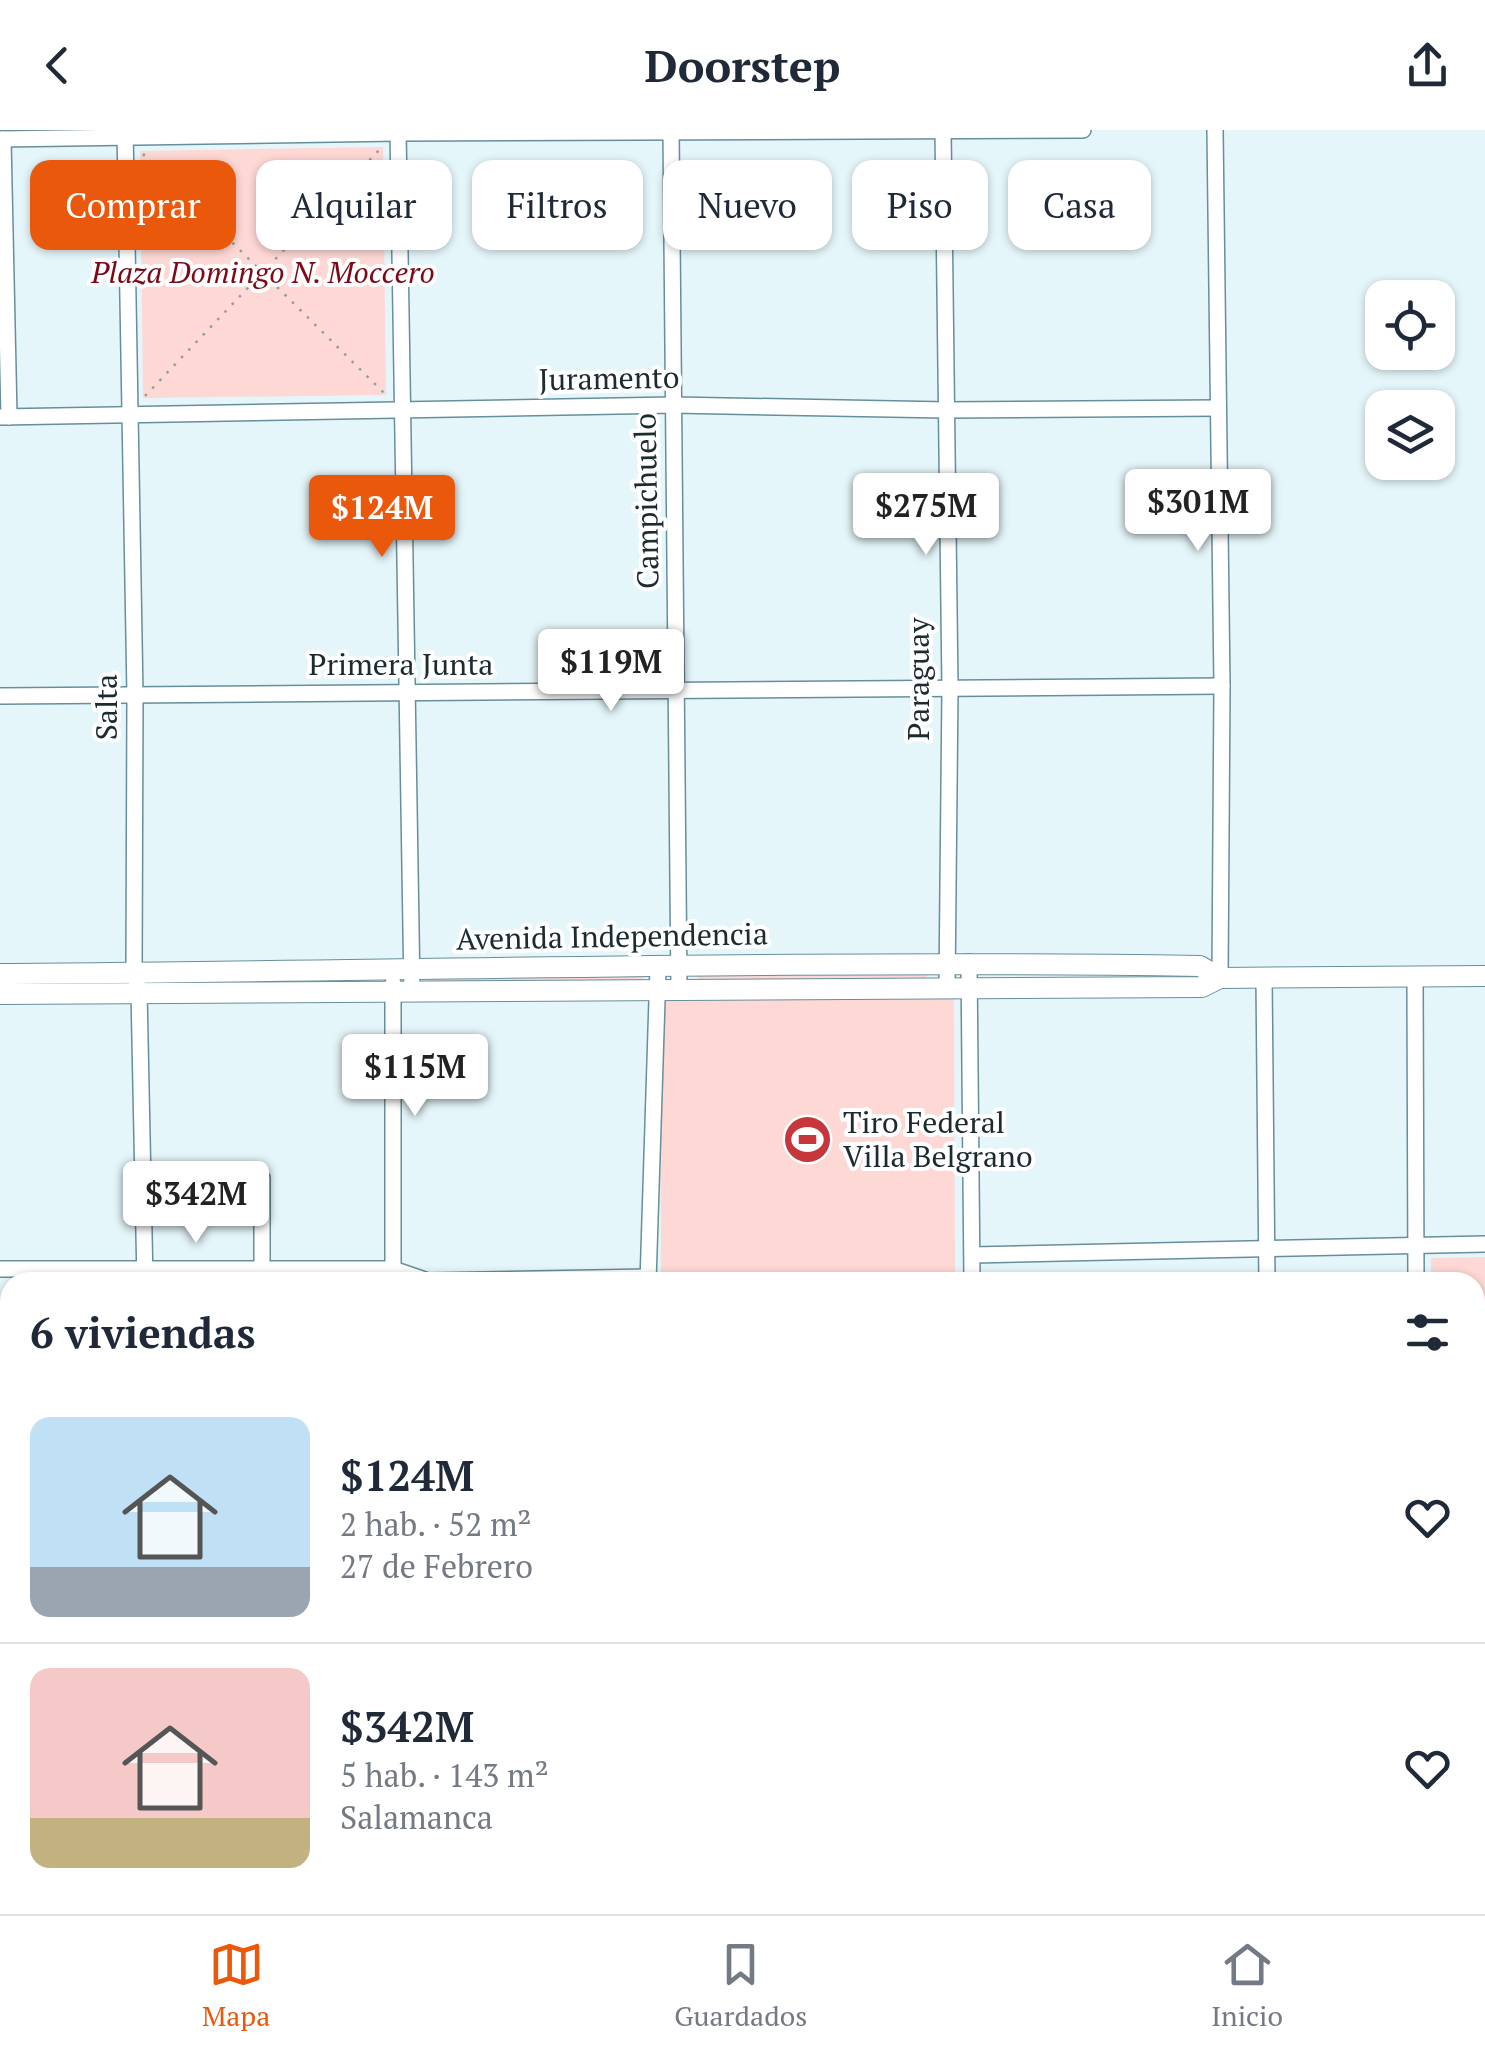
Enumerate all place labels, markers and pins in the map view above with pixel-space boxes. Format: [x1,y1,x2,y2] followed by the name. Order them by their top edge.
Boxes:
[1128,469,1268,554] pin: $301M
[856,473,996,558] pin: $275M
[312,475,452,560] pin: $124M
[541,629,681,714] pin: $119M
[345,1034,485,1119] pin: $115M
[843,1102,1032,1176] place label: Tiro Federal Villa Belgrano
[782,1114,834,1166] sports icon: Tiro Federal Villa Belgrano
[126,1161,266,1246] pin: $342M

